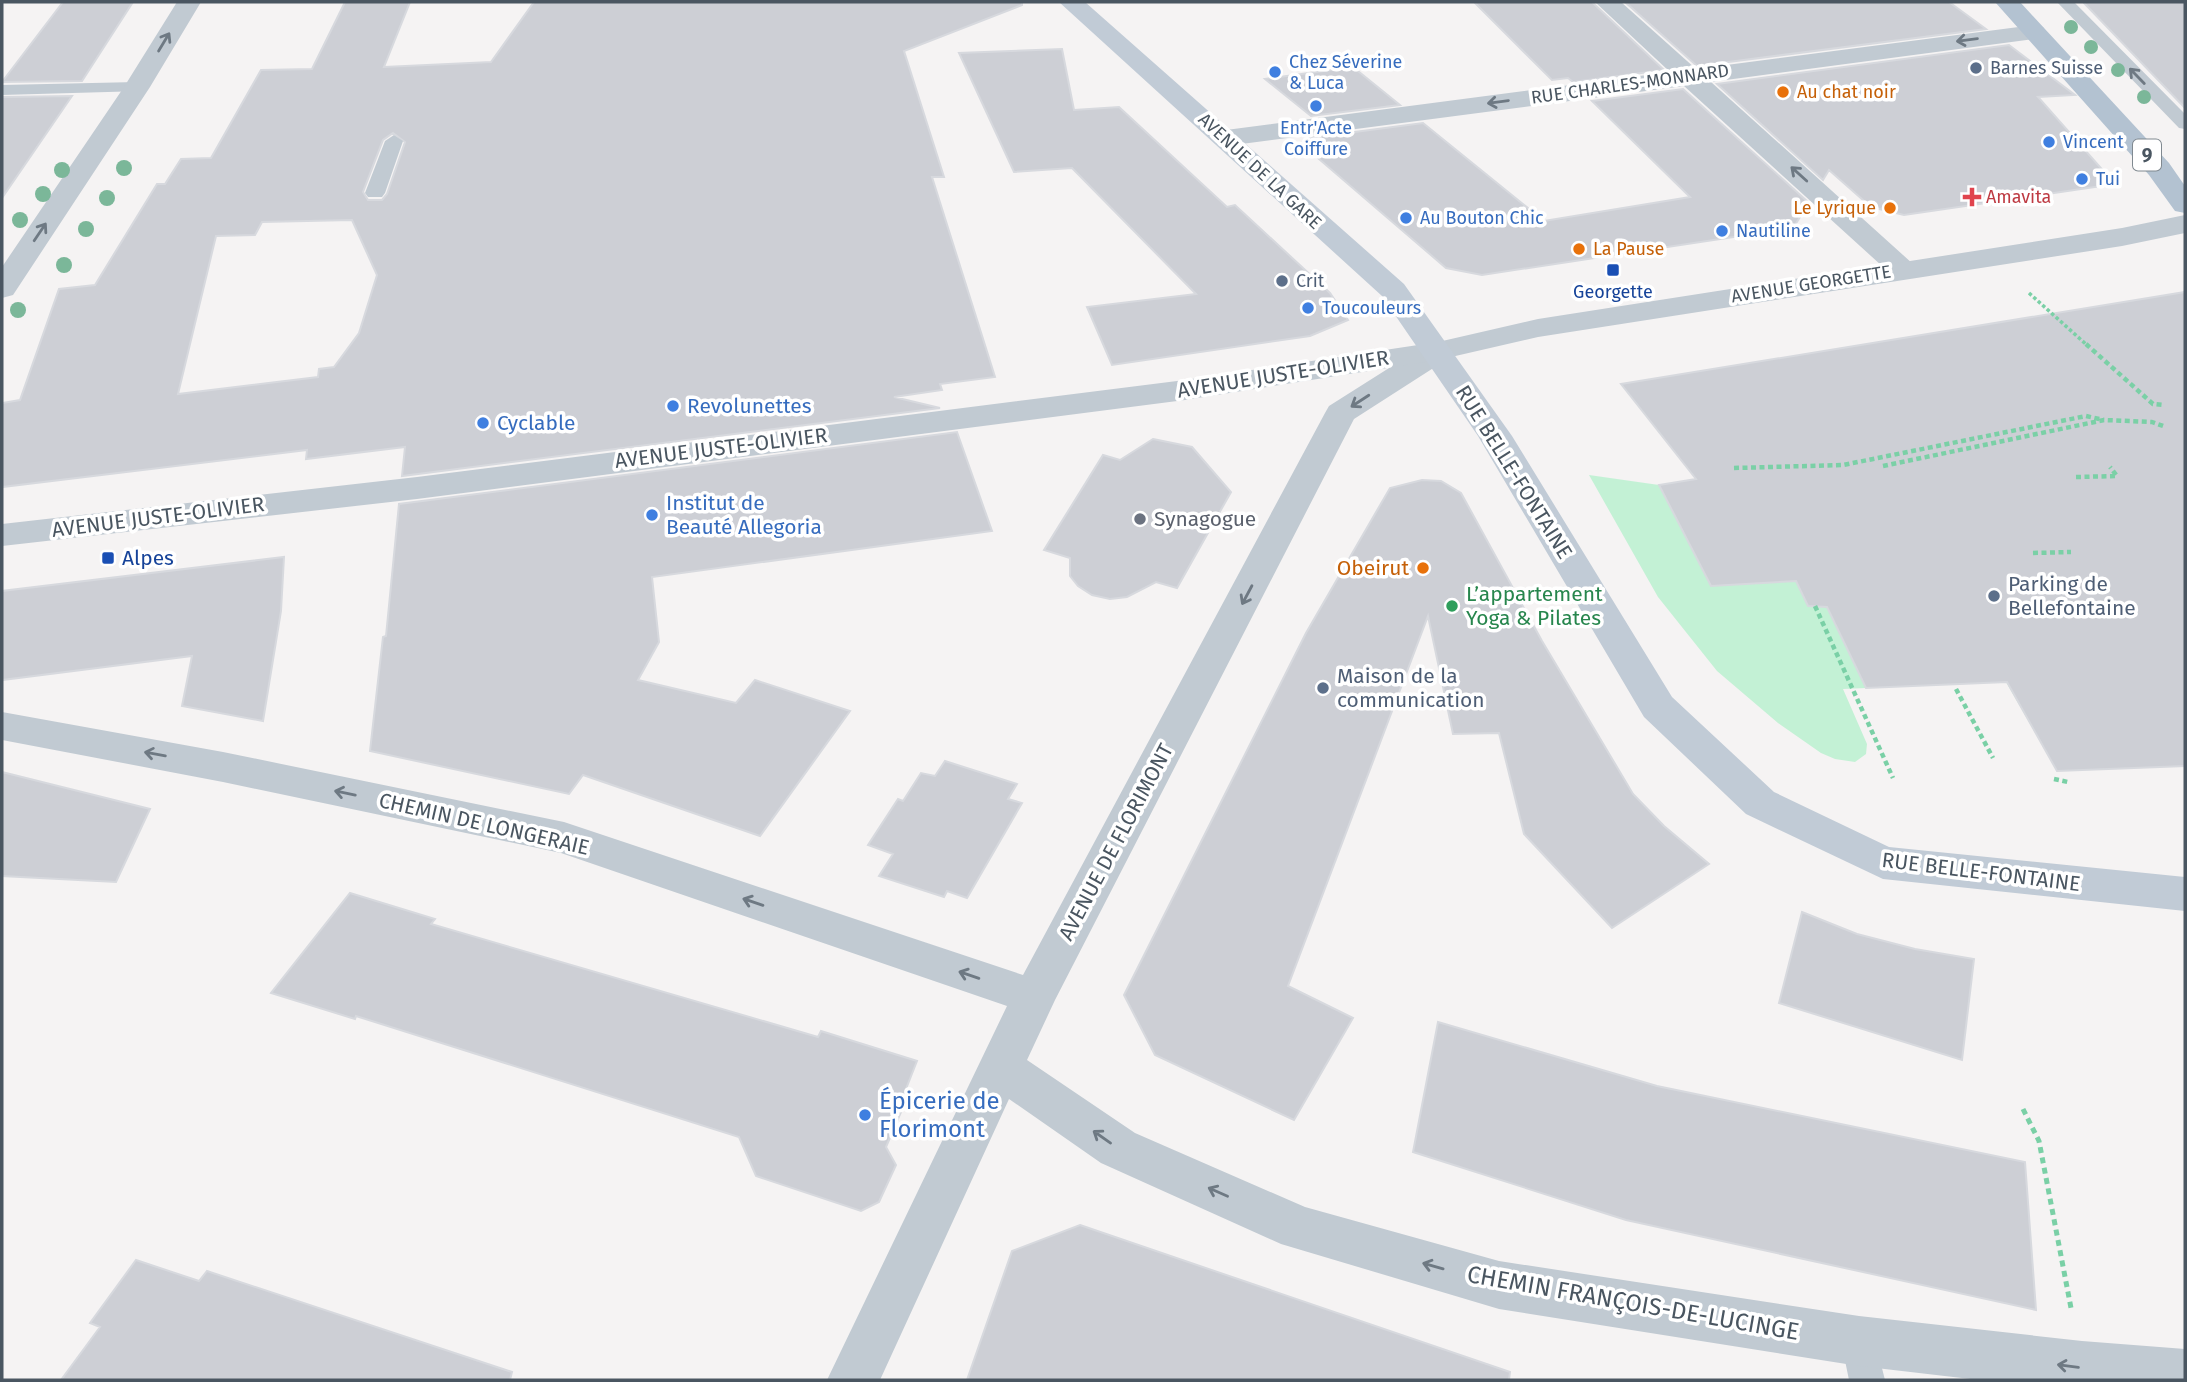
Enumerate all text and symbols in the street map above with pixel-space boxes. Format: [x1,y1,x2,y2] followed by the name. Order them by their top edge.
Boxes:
[158,33,172,53] one-way arrow
[1956,34,1979,47] one-way arrow
[1289,51,1402,94] place label: Chez Séverine & Luca
[1990,57,2103,79] place label: Barnes Suisse
[1530,59,1730,109] street label: RUE CHARLES-MONNARD
[1968,60,1984,76] marker: Barnes Suisse
[1267,64,1283,80] marker: Chez Séverine & Luca
[2129,67,2146,84] one-way arrow
[1797,81,1896,103] place label: Au chat noir
[1775,84,1791,100] marker: Au chat noir
[1487,96,1510,109] one-way arrow
[1308,98,1324,114] marker: Entr'Acte Coiffure
[1194,108,1326,234] street label: AVENUE DE LA GARE
[1280,117,1352,160] place label: Entr'Acte Coiffure
[2063,131,2124,153] place label: Vincent
[2041,134,2057,150] marker: Vincent
[2133,140,2161,170] road number: 9
[1791,166,1808,183] one-way arrow
[2096,168,2120,190] place label: Tui
[2074,171,2090,187] marker: Tui
[1986,186,2051,208] place label: Amavita
[1964,189,1980,205] marker: Amavita
[1793,197,1876,219] place label: Le Lyrique
[1882,200,1898,216] marker: Le Lyrique
[1420,207,1544,229] place label: Au Bouton Chic
[1398,210,1414,226] marker: Au Bouton Chic
[1736,220,1811,242] place label: Nautiline
[33,223,47,243] one-way arrow
[1714,223,1730,239] marker: Nautiline
[1593,238,1664,260] place label: La Pause
[1571,241,1587,257] marker: La Pause
[1730,261,1892,307] street label: AVENUE GEORGETTE
[1605,262,1621,278] marker: Georgette
[1296,270,1325,292] place label: Crit
[1274,273,1290,289] marker: Crit
[1573,281,1653,303] place label: Georgette
[1322,297,1421,319] place label: Toucouleurs
[1300,300,1316,316] marker: Toucouleurs
[1175,344,1391,404] street label: AVENUE JUSTE-OLIVIER
[1450,380,1578,564] street label: RUE BELLE-FONTAINE
[687,393,812,419] place label: Revolunettes
[1351,394,1371,408] one-way arrow
[665,398,681,414] marker: Revolunettes
[497,410,575,436] place label: Cyclable
[475,415,491,431] marker: Cyclable
[613,422,829,474] street label: AVENUE JUSTE-OLIVIER
[666,490,822,540] place label: Institut de Beauté Allegoria
[50,491,266,543] street label: AVENUE JUSTE-OLIVIER
[1154,506,1256,532] place label: Synagogue
[644,507,660,523] marker: Institut de Beauté Allegoria
[1132,511,1148,527] marker: Synagogue
[122,545,174,571] place label: Alpes
[100,550,116,566] marker: Alpes
[1337,555,1409,581] place label: Obeirut
[1415,560,1431,576] marker: Obeirut
[2008,571,2136,621] place label: Parking de Bellefontaine
[1466,581,1603,631] place label: L’appartement Yoga & Pilates
[1240,584,1253,605] one-way arrow
[1986,588,2002,604] marker: Parking de Bellefontaine
[1444,598,1460,614] marker: L’appartement Yoga & Pilates
[1337,663,1485,713] place label: Maison de la communication
[1315,680,1331,696] marker: Maison de la communication
[1053,739,1179,945] street label: AVENUE DE FLORIMONT
[145,747,167,761] one-way arrow
[334,785,357,799] one-way arrow
[376,787,592,861] street label: CHEMIN DE LONGERAIE
[1880,847,2082,897] street label: RUE BELLE-FONTAINE
[743,895,765,908] one-way arrow
[958,968,980,980] one-way arrow
[879,1086,1000,1143] place label: Épicerie de Florimont
[857,1107,873,1123] marker: Épicerie de Florimont
[1093,1130,1112,1144] one-way arrow
[1208,1185,1229,1198] one-way arrow
[1422,1259,1444,1272] one-way arrow
[1465,1260,1801,1346] street label: CHEMIN FRANÇOIS-DE-LUCINGE
[2058,1359,2080,1372] one-way arrow

